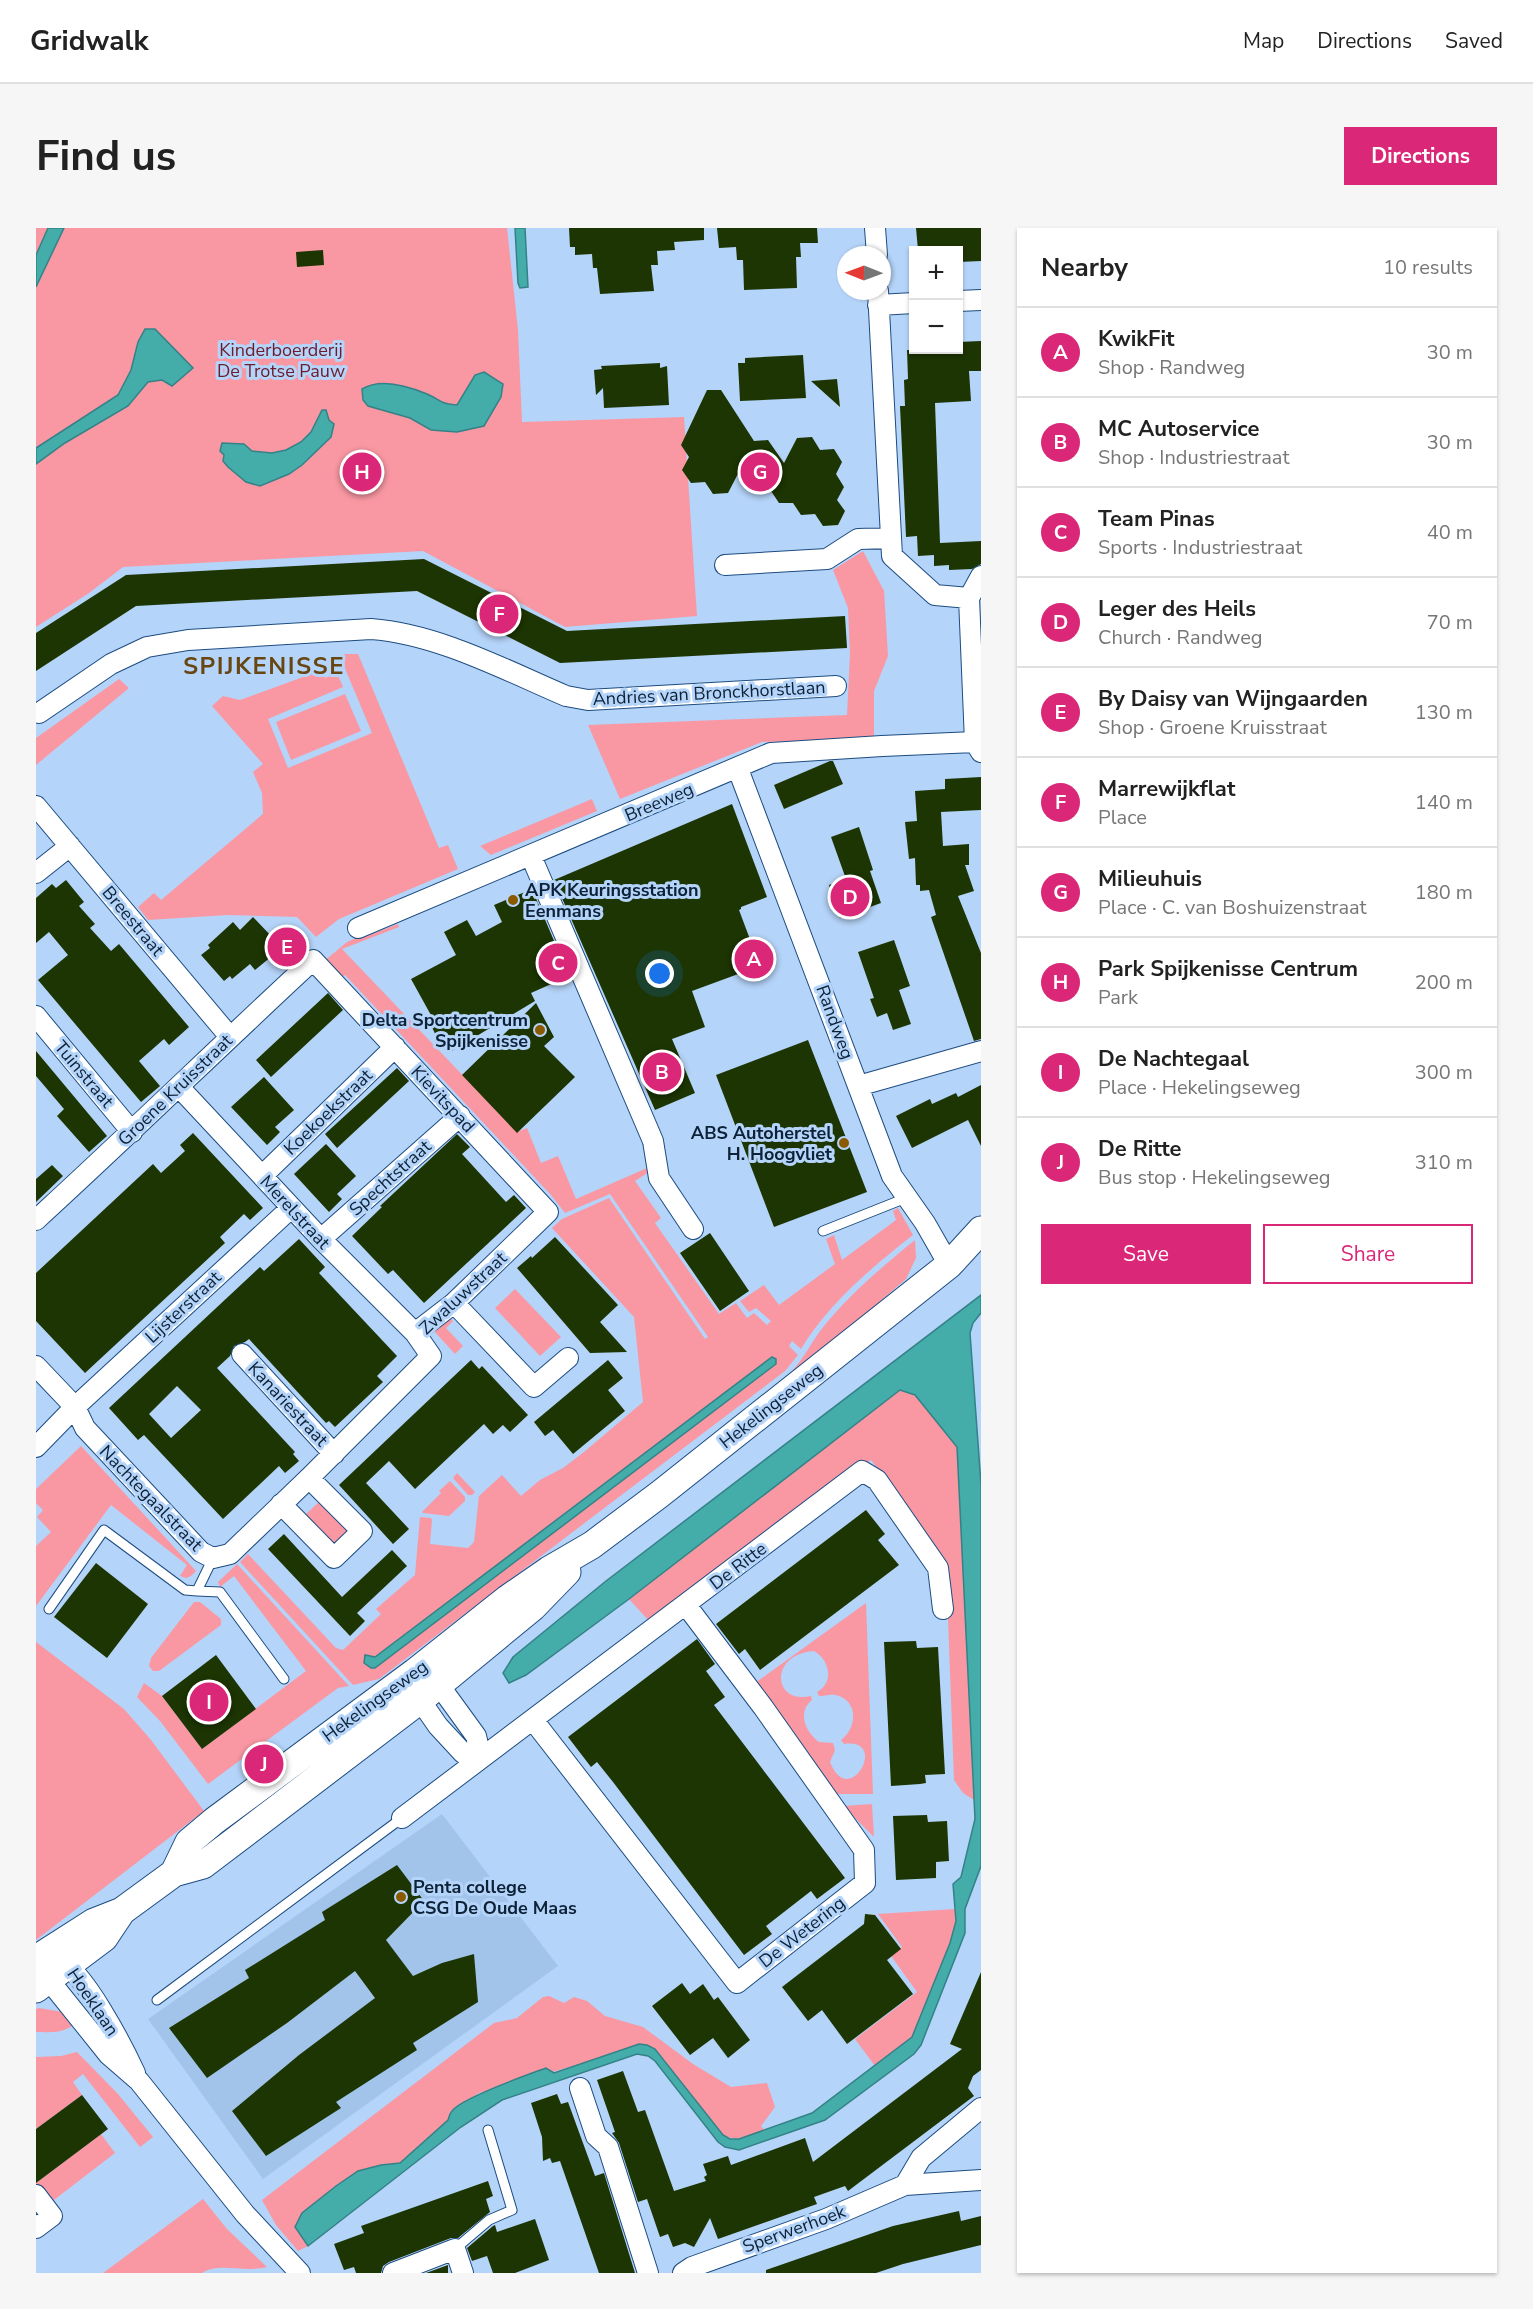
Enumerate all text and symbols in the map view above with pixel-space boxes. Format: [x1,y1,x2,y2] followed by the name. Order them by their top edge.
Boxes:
[30,22,148,60] text: Gridwalk
[1243,27,1284,55] text: Map
[1317,27,1412,55] text: Directions
[1445,27,1503,55] text: Saved
[1344,127,1497,185] button: Directions
[36,128,176,185] text: Find us
[837,246,891,300] north arrow
[909,246,963,354] map controls
[909,246,963,300] button: +
[1041,250,1128,285] text: Nearby
[1383,254,1473,281] text: 10 results
[909,300,963,354] button: −
[1098,324,1175,354] text: KwikFit
[217,338,345,383] park label: Kinderboerderij De Trotse Pauw
[1053,339,1068,366] text: A
[1427,339,1473,366] text: 30 m
[1098,354,1245,381] text: Shop · Randweg
[1098,414,1259,444] text: MC Autoservice
[1054,429,1067,456] text: B
[1427,429,1473,456] text: 30 m
[1098,444,1289,471] text: Shop · Industriestraat
[342,450,382,494] pin: H
[740,450,780,494] pin: G
[1098,504,1215,534] text: Team Pinas
[1054,519,1067,546] text: C
[1427,519,1473,546] text: 40 m
[1098,534,1302,561] text: Sports · Industriestraat
[480,592,518,636] pin: F
[1098,594,1256,624] text: Leger des Heils
[1053,609,1068,636] text: D
[1427,609,1473,636] text: 70 m
[1098,624,1263,651] text: Church · Randweg
[183,650,345,682] district label: SPIJKENISSE
[592,675,826,711] street label: Andries van Bronckhorstlaan
[1098,684,1368,714] text: By Daisy van Wijngaarden
[1055,699,1066,726] text: E
[1415,699,1473,726] text: 130 m
[1098,714,1327,741] text: Shop · Groene Kruisstraat
[1098,774,1235,804] text: Marrewijkflat
[621,777,697,827] street label: Breeweg
[1055,789,1066,816] text: F
[1415,789,1473,816] text: 140 m
[1098,804,1147,831] text: Place
[1098,864,1202,894] text: Milieuhuis
[830,874,870,920] pin: D
[525,878,699,923] place label: APK Keuringsstation Eenmans
[1053,879,1068,906] text: G
[1415,879,1473,906] text: 180 m
[97,881,170,962] street label: Breestraat
[506,893,520,907] marker: APK Keuringsstation Eenmans
[1098,894,1367,921] text: Place · C. van Boshuizenstraat
[268,924,306,970] pin: E
[734,936,774,982] pin: A
[538,940,578,986] pin: C
[1098,954,1358,984] text: Park Spijkenisse Centrum
[645,959,674,988] your location
[1053,969,1068,996] text: H
[1415,969,1473,996] text: 200 m
[810,982,860,1062] street label: Randweg
[1098,984,1138,1011] text: Park
[362,1008,528,1053] place label: Delta Sportcentrum Spijkenisse
[533,1023,547,1037] marker: Delta Sportcentrum Spijkenisse
[112,1029,238,1151] street label: Groene Kruisstraat
[49,1035,120,1113] street label: Tuinstraat
[1098,1044,1249,1074] text: De Nachtegaal
[642,1050,682,1094] pin: B
[1058,1059,1063,1086] text: I
[1415,1059,1473,1086] text: 300 m
[406,1060,480,1138] street label: Kievitspad
[279,1063,378,1160] street label: Koekoekstraat
[1098,1074,1301,1101] text: Place · Hekelingseweg
[691,1121,832,1166] place label: ABS Autoherstel H. Hoogvliet
[344,1134,437,1221] street label: Spechtstraat
[1098,1134,1181,1164] text: De Ritte
[837,1136,851,1150] marker: ABS Autoherstel H. Hoogvliet
[1057,1149,1064,1176] text: J
[1415,1149,1473,1176] text: 310 m
[1098,1164,1331,1191] text: Bus stop · Hekelingseweg
[255,1170,336,1255] street label: Merelstraat
[1041,1224,1251,1284] button: Save
[1263,1224,1473,1284] button: Share
[414,1246,513,1340] street label: Zwaluwstraat
[140,1265,227,1348] street label: Lijsterstraat
[243,1357,334,1452] street label: Kanariestraat
[714,1358,828,1454] street label: Hekelingseweg
[94,1440,208,1557] street label: Nachtegaalstraat
[705,1537,771,1595] street label: De Ritte
[317,1655,433,1747] street label: Hekelingseweg
[190,1680,228,1724] pin: I
[244,1742,284,1786] pin: J
[413,1875,577,1920] place label: Penta college CSG De Oude Maas
[394,1890,408,1904] marker: Penta college CSG De Oude Maas
[754,1891,850,1973] street label: De Wetering
[62,1963,124,2041] street label: Hoeklaan
[739,2199,850,2259] street label: Sperwerhoek

